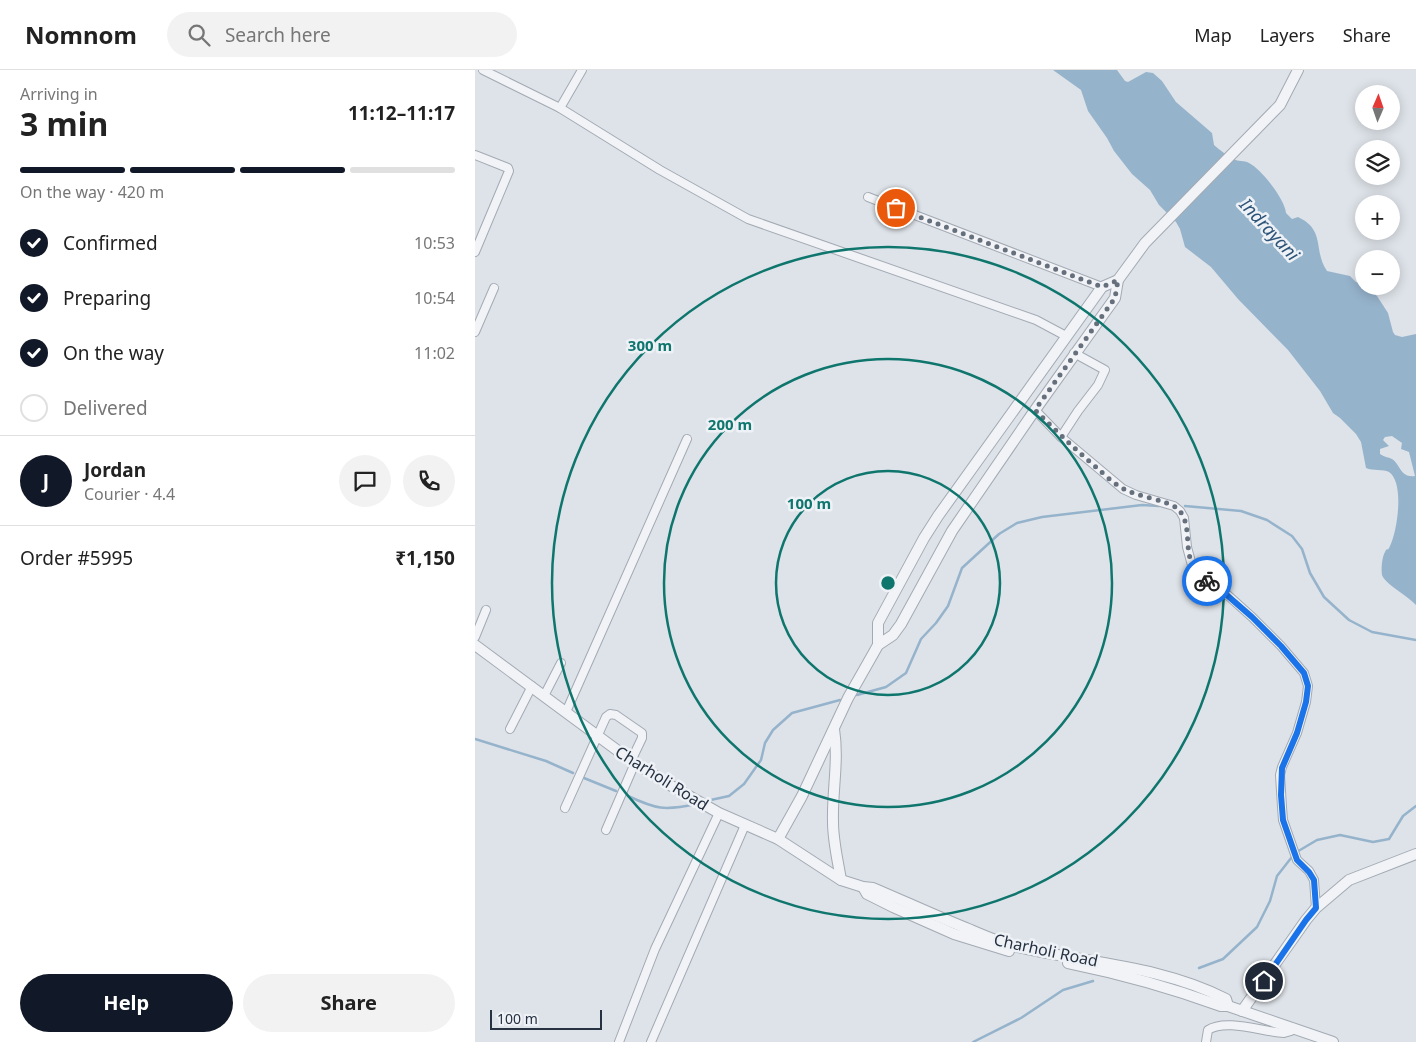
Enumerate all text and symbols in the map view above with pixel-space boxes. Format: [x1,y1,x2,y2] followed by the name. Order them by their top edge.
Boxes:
[167,12,517,57] search box
[25,18,137,51] text: Nomnom
[185,21,213,49] icon: search
[225,22,331,48] text: Search here
[1194,23,1232,47] text: Map
[1260,23,1315,47] text: Layers
[1343,23,1391,47] text: Share
[20,83,98,105] text: Arriving in
[1355,85,1400,130] north arrow
[1355,85,1400,295] map controls
[348,100,455,126] text: 11:12–11:17
[20,102,108,145] text: 3 min
[1355,140,1400,185] button: layers
[20,181,164,203] text: On the way · 420 m
[875,187,917,229] pin
[1234,192,1305,266] water label: Indrayani
[882,194,910,222] icon: bag
[1355,195,1400,240] button: +
[20,229,48,257] icon: check
[63,230,158,256] text: Confirmed
[414,232,455,254] text: 10:53
[1355,250,1400,295] button: −
[20,284,48,312] icon: check
[63,285,151,311] text: Preparing
[414,287,455,309] text: 10:54
[628,335,672,355] text: 300 m
[20,339,48,367] icon: check
[63,340,164,366] text: On the way
[414,342,455,364] text: 11:02
[63,395,148,421] text: Delivered
[708,414,752,434] text: 200 m
[339,455,391,507] button: chat
[403,455,455,507] button: phone
[84,457,146,483] text: Jordan
[43,468,49,494] text: J
[84,483,175,505] text: Courier · 4.4
[787,493,831,513] text: 100 m
[20,545,133,571] text: Order #5995
[395,545,455,571] text: ₹1,150
[1182,556,1232,606] courier
[1193,567,1221,595] icon: bike
[879,574,897,592] centre of rings
[611,741,713,815] street label: Charholi Road
[992,928,1100,972] street label: Charholi Road
[1243,960,1285,1002] pin
[1250,967,1278,995] icon: home
[20,974,233,1032] button: Help
[243,974,455,1032] button: Share
[490,1007,603,1030] scale bar
[497,1009,538,1028] text: 100 m

